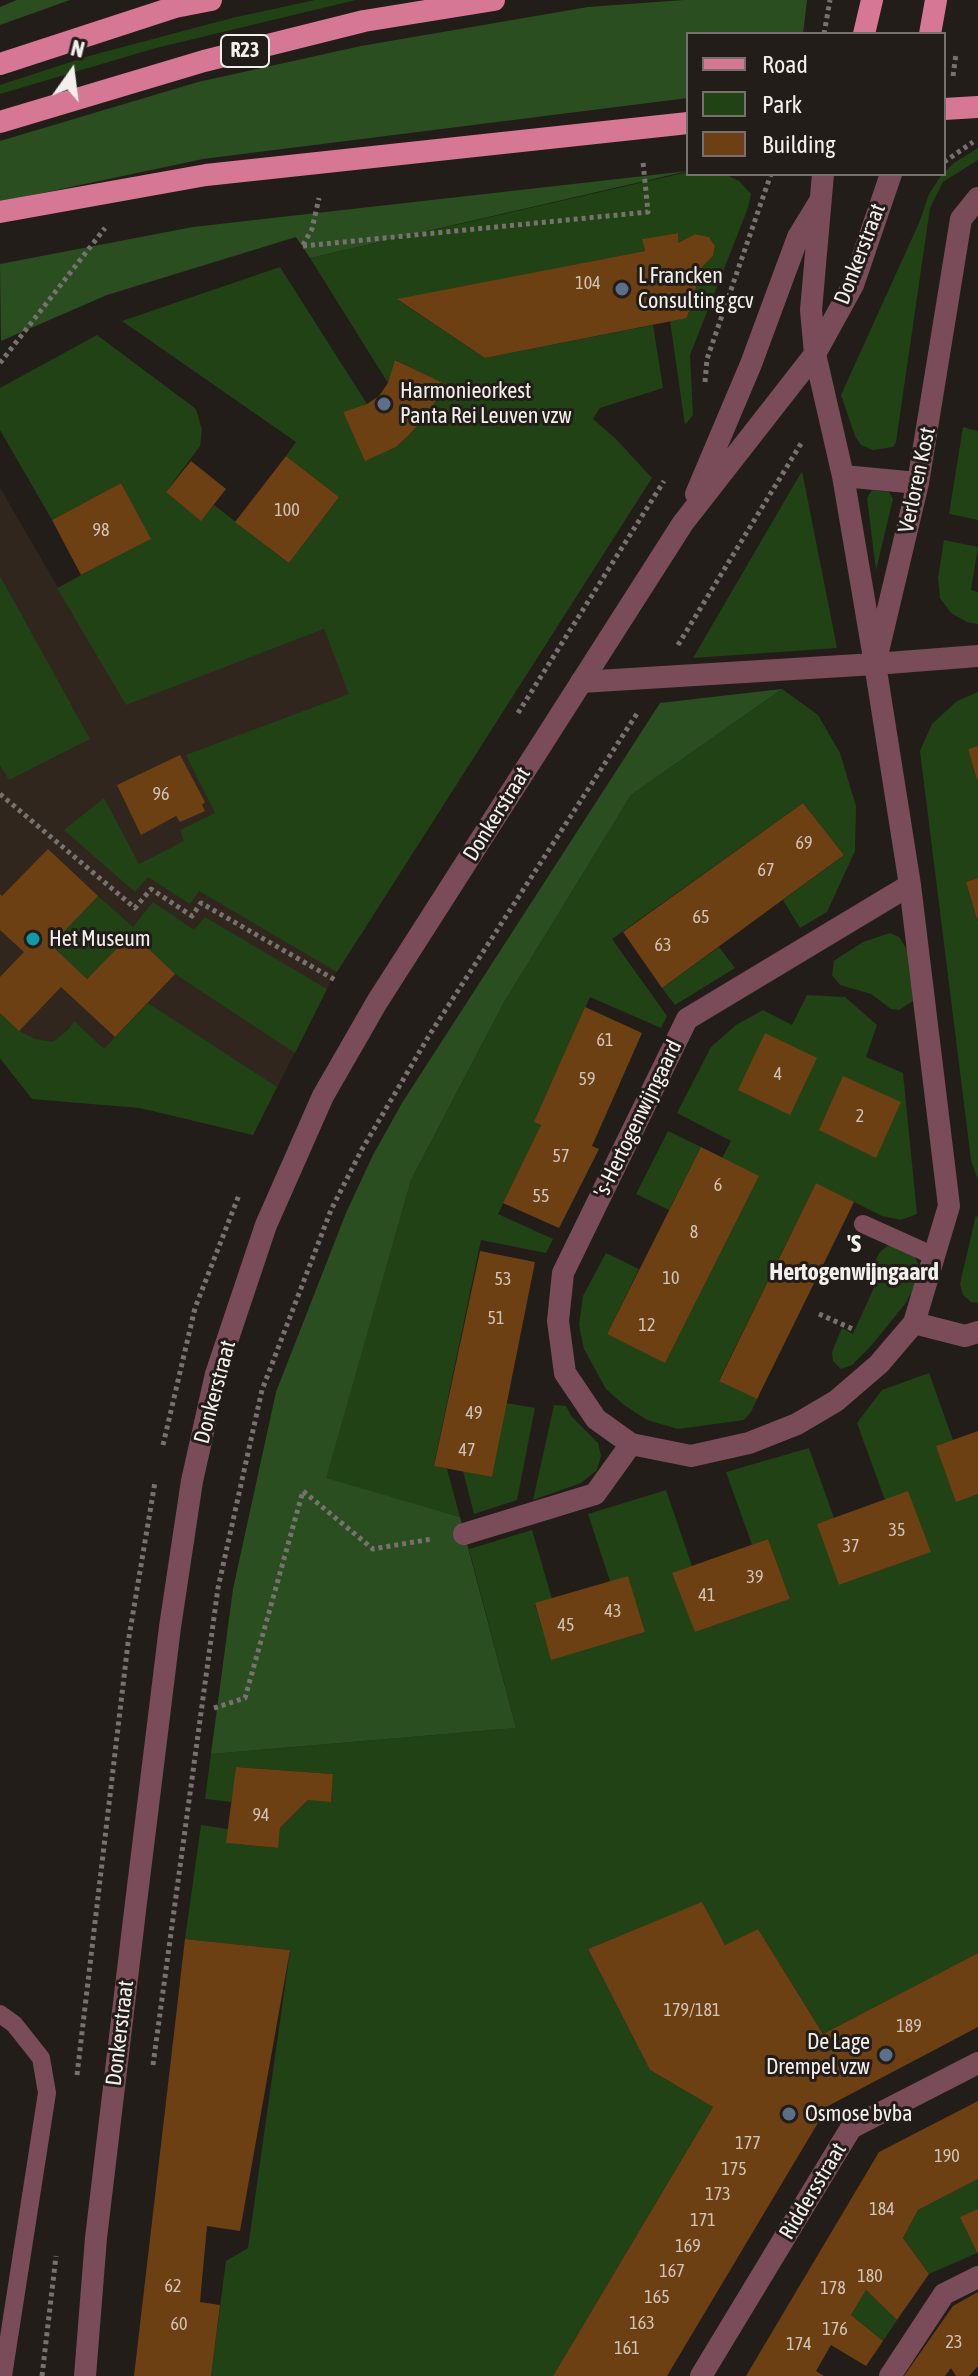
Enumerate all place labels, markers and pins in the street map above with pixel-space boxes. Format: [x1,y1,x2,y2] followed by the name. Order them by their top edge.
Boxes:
[638,263,754,314] place label: L Francken Consulting gcv
[613,280,631,298] marker: L Francken Consulting gcv
[400,378,572,430] place label: Harmonieorkest Panta Rei Leuven vzw
[375,395,393,413] marker: Harmonieorkest Panta Rei Leuven vzw
[49,926,151,952] place label: Het Museum
[24,930,42,948] marker: Het Museum
[766,2029,870,2080] place label: De Lage Drempel vzw
[877,2046,895,2064] marker: De Lage Drempel vzw
[805,2101,912,2127] place label: Osmose bvba
[780,2105,798,2123] marker: Osmose bvba

